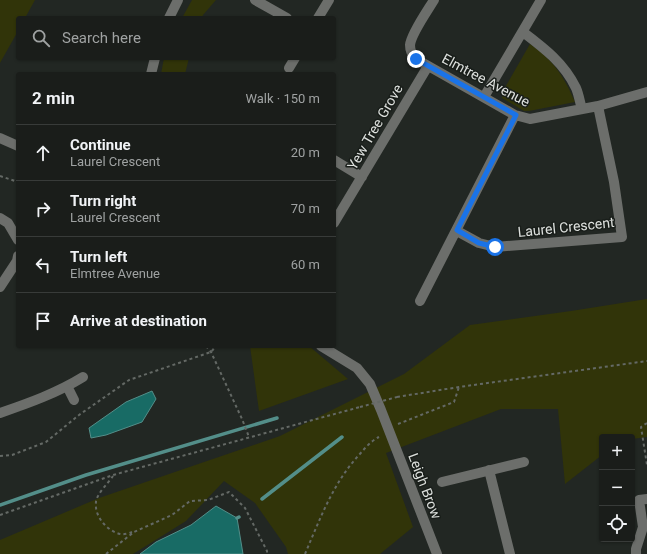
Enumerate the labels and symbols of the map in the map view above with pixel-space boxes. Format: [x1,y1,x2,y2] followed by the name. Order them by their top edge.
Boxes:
[407,50,425,68] route end
[439,50,533,110] street label: Elmtree Avenue
[344,81,406,173] street label: Yew Tree Grove
[517,214,616,240] street label: Laurel Crescent
[486,238,504,256] route start
[405,451,445,522] street label: Leigh Brow

